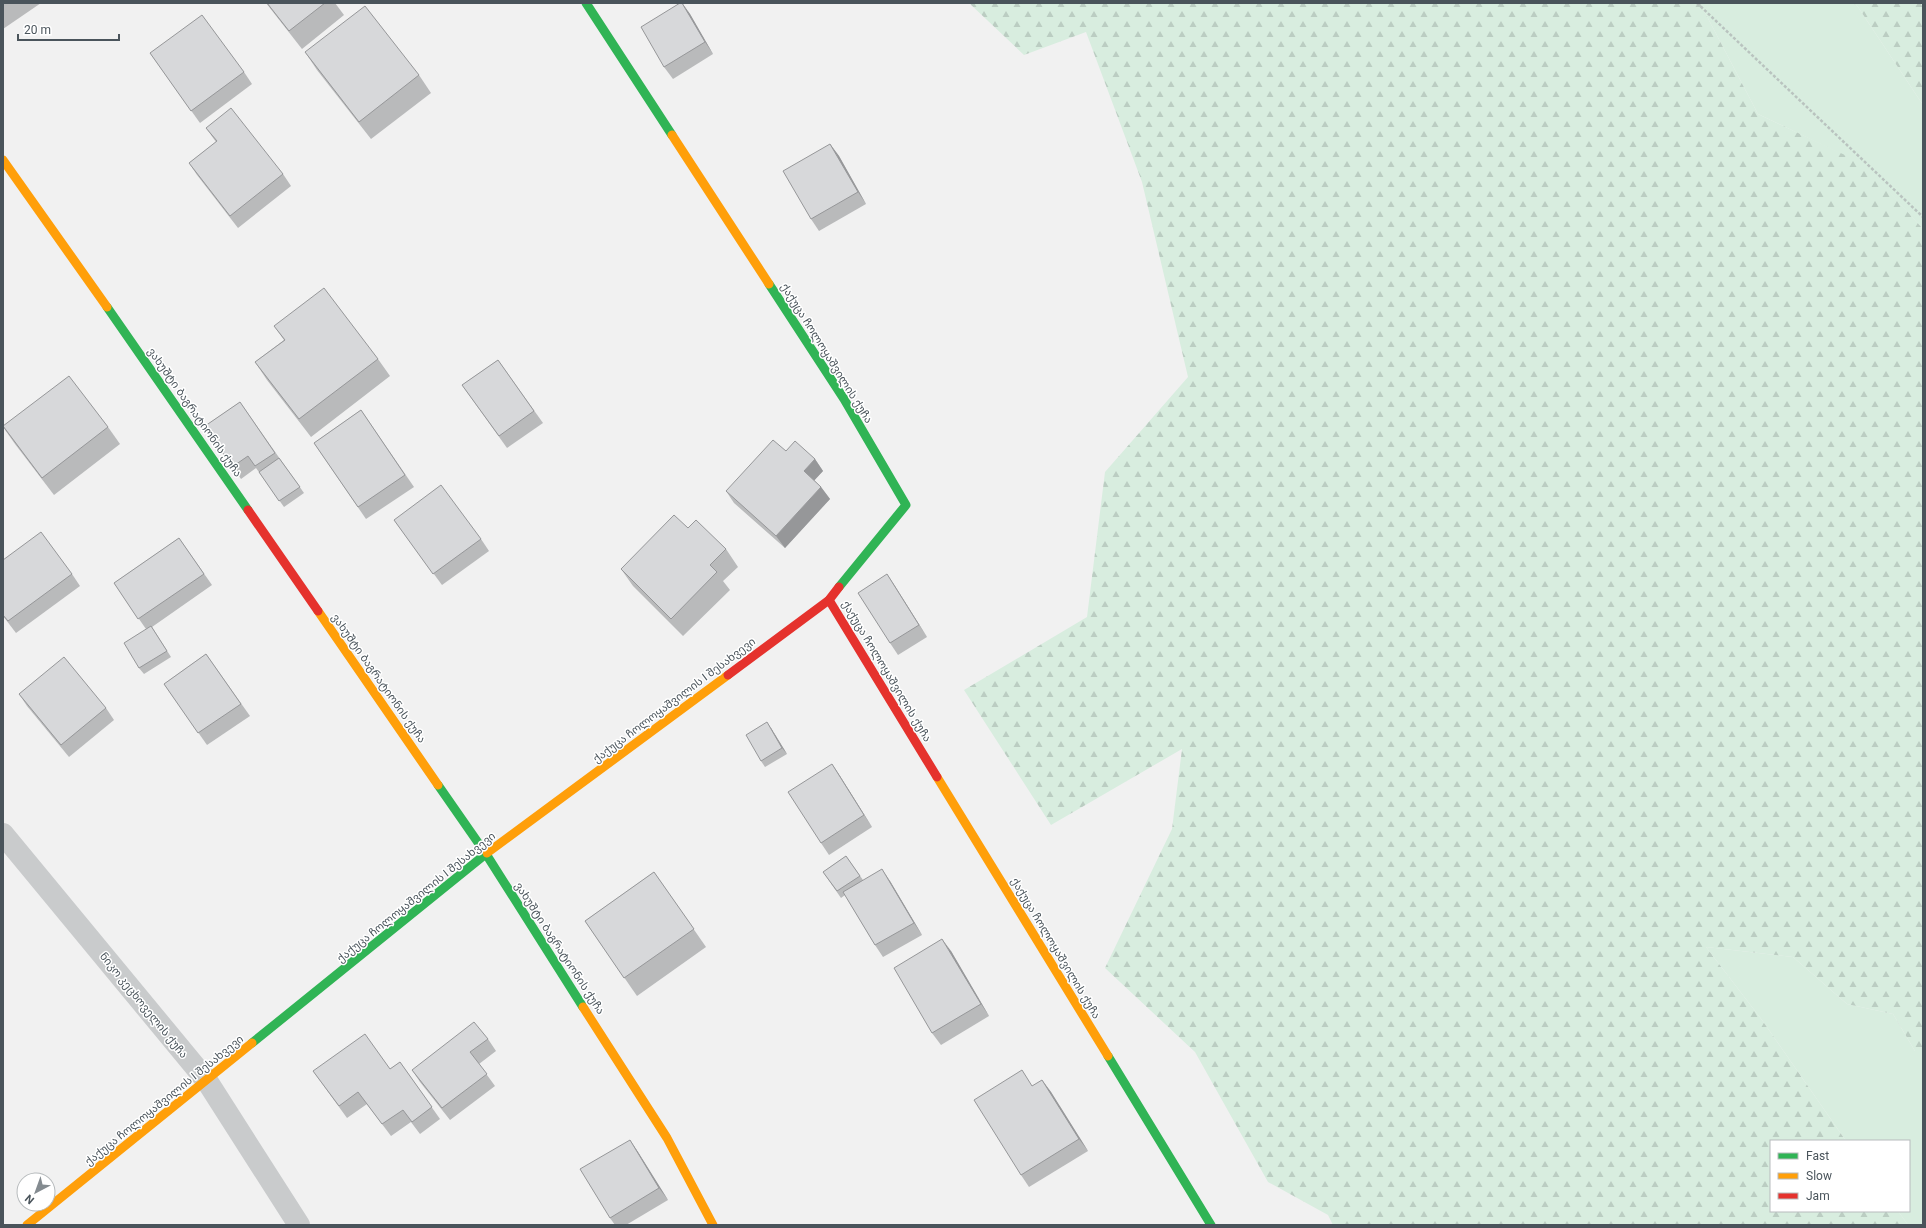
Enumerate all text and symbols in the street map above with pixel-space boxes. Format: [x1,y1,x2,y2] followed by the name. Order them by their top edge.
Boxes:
[18,16,119,42] scale bar
[24,23,51,37] text: 20 m
[778,281,875,426] street label: ქაქუცა ჩოლოყაშვილის ქუჩა
[145,345,244,479] street label: ვახუშტი ბაგრატიონის ქუჩა
[839,598,934,744] street label: ქაქუცა ჩოლოყაშვილის ქუჩა
[329,611,428,745] street label: ვახუშტი ბაგრატიონის ქუჩა
[591,635,758,766] street label: ქაქუცა ჩოლოყაშვილის I შესახვევი
[335,829,498,965] street label: ქაქუცა ჩოლოყაშვილის I შესახვევი
[1008,875,1103,1021] street label: ქაქუცა ჩოლოყაშვილის ქუჩა
[512,880,607,1017] street label: ვახუშტი ბაგრატიონის ქუჩა
[97,950,190,1061] street label: ნიკო კეცხოველის ქუჩა
[83,1032,246,1168] street label: ქაქუცა ჩოლოყაშვილის I შესახვევი
[1770,1140,1910,1212] legend
[1806,1149,1829,1163] text: Fast
[1806,1169,1832,1183] text: Slow
[16,1172,56,1212] north arrow
[1806,1189,1830,1203] text: Jam
[22,1192,37,1207] text: N

